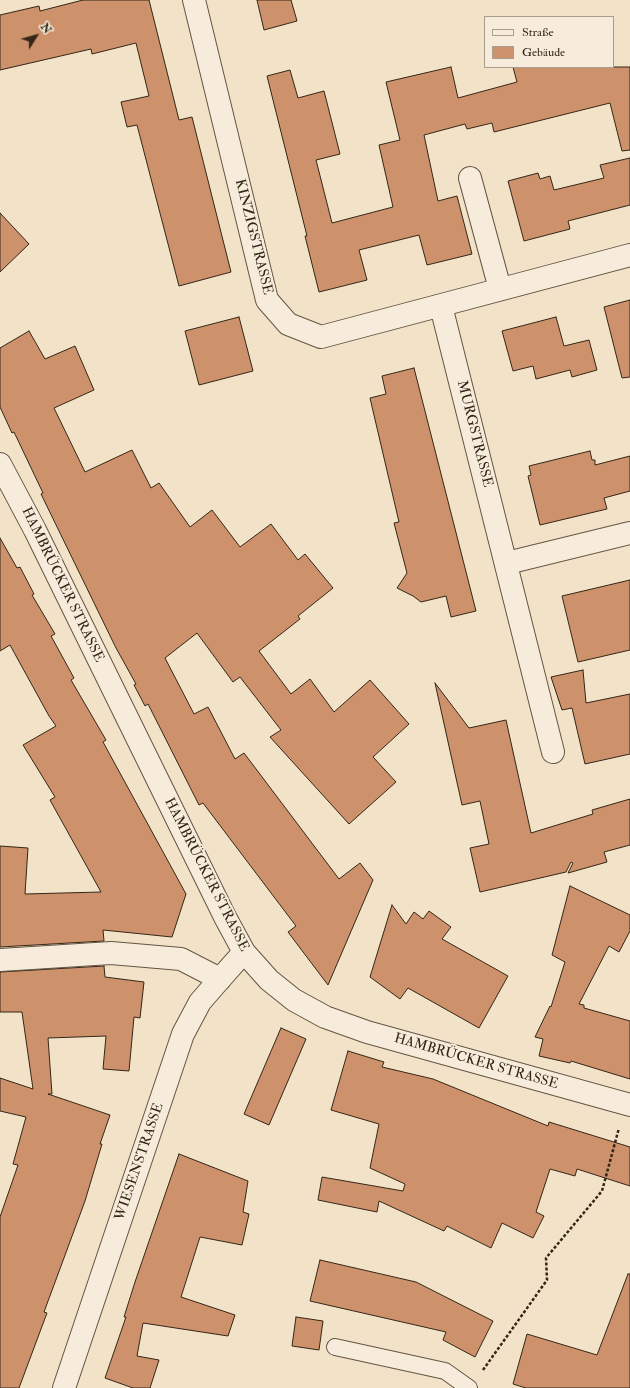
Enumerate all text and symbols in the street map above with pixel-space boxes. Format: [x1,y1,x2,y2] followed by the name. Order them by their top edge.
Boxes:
[16,16,56,56] north arrow
[484,16,614,68] legend
[38,21,54,36] text: N
[522,25,553,40] text: Straße
[522,45,565,60] text: Gebäude
[231,177,275,297] street label: KINZIGSTRASSE
[453,379,495,489] street label: MURGSTRASSE
[17,505,107,665] street label: HAMBRÜCKER STRASSE
[160,795,252,955] street label: HAMBRÜCKER STRASSE
[392,1030,560,1094] street label: HAMBRÜCKER STRASSE
[112,1101,168,1223] street label: WIESENSTRASSE

